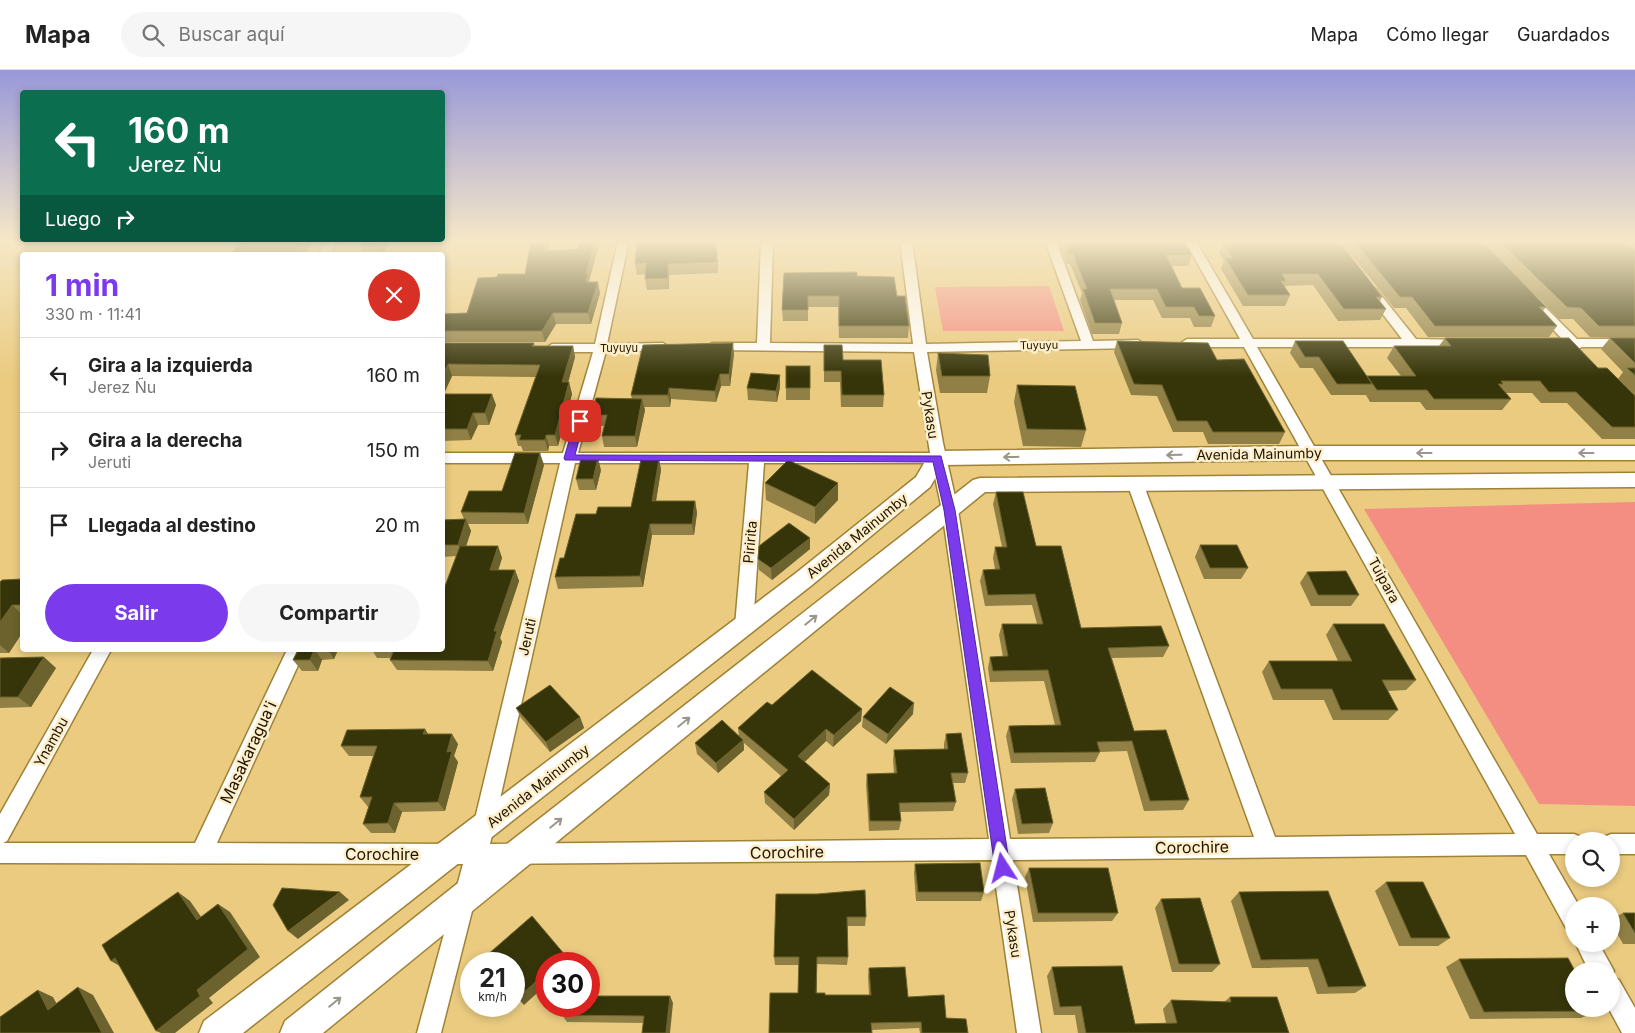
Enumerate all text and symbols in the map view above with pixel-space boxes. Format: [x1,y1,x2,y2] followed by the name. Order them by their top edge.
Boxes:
[121,12,471,57] search box
[25,20,91,49] text: Mapa
[139,21,167,49] icon: search
[179,23,285,46] text: Buscar aquí
[1311,24,1358,45] text: Mapa
[1386,24,1489,45] text: Cómo llegar
[1517,24,1610,45] text: Guardados
[128,109,230,151] text: 160 m
[45,110,110,175] icon: left
[128,151,222,177] text: Jerez Ñu
[111,205,139,233] icon: right
[45,208,101,231] text: Luego
[45,267,119,303] text: 1 min
[368,269,420,321] button: close
[45,304,141,324] text: 330 m · 11:41
[1020,338,1058,352] street label: Tuyuyu
[600,341,638,355] street label: Tuyuyu
[88,354,253,377] text: Gira a la izquierda
[45,361,73,389] icon: left
[367,364,420,387] text: 160 m
[88,377,156,397] text: Jerez Ñu
[918,390,943,440] street label: Pykasu
[559,400,601,442] pin
[566,407,594,435] icon: arrive
[88,429,243,452] text: Gira a la derecha
[45,436,73,464] icon: right
[367,439,420,462] text: 150 m
[1196,444,1322,463] street label: Avenida Mainumby
[1416,448,1432,458] one-way arrow
[1579,448,1595,458] one-way arrow
[1166,450,1182,460] one-way arrow
[88,452,131,472] text: Jeruti
[1004,452,1020,462] one-way arrow
[803,489,911,582] street label: Avenida Mainumby
[45,511,73,539] icon: arrive
[88,514,256,537] text: Llegada al destino
[374,514,420,537] text: 20 m
[739,520,760,564] street label: Piririta
[1365,554,1404,605] street label: Tuipara
[45,584,228,642] button: Salir
[238,584,420,642] button: Compartir
[804,615,817,626] one-way arrow
[514,617,539,657] street label: Jeruti
[216,698,280,806] street label: Masakaragua'i
[30,714,71,770] street label: Ynambu
[677,716,690,727] one-way arrow
[483,740,592,831] street label: Avenida Mainumby
[550,817,563,828] one-way arrow
[1565,832,1620,1017] map controls
[1565,832,1620,887] button: search
[1155,836,1229,858] street label: Corochire
[750,841,824,863] street label: Corochire
[976,841,1028,893] position arrow
[345,844,419,864] street label: Corochire
[1565,897,1620,952] button: +
[1001,909,1026,959] street label: Pykasu
[535,952,600,1017] speed limit sign: 30
[1565,962,1620,1017] button: −
[479,963,506,993] text: 21
[478,989,507,1004] text: km/h
[328,997,341,1008] one-way arrow

